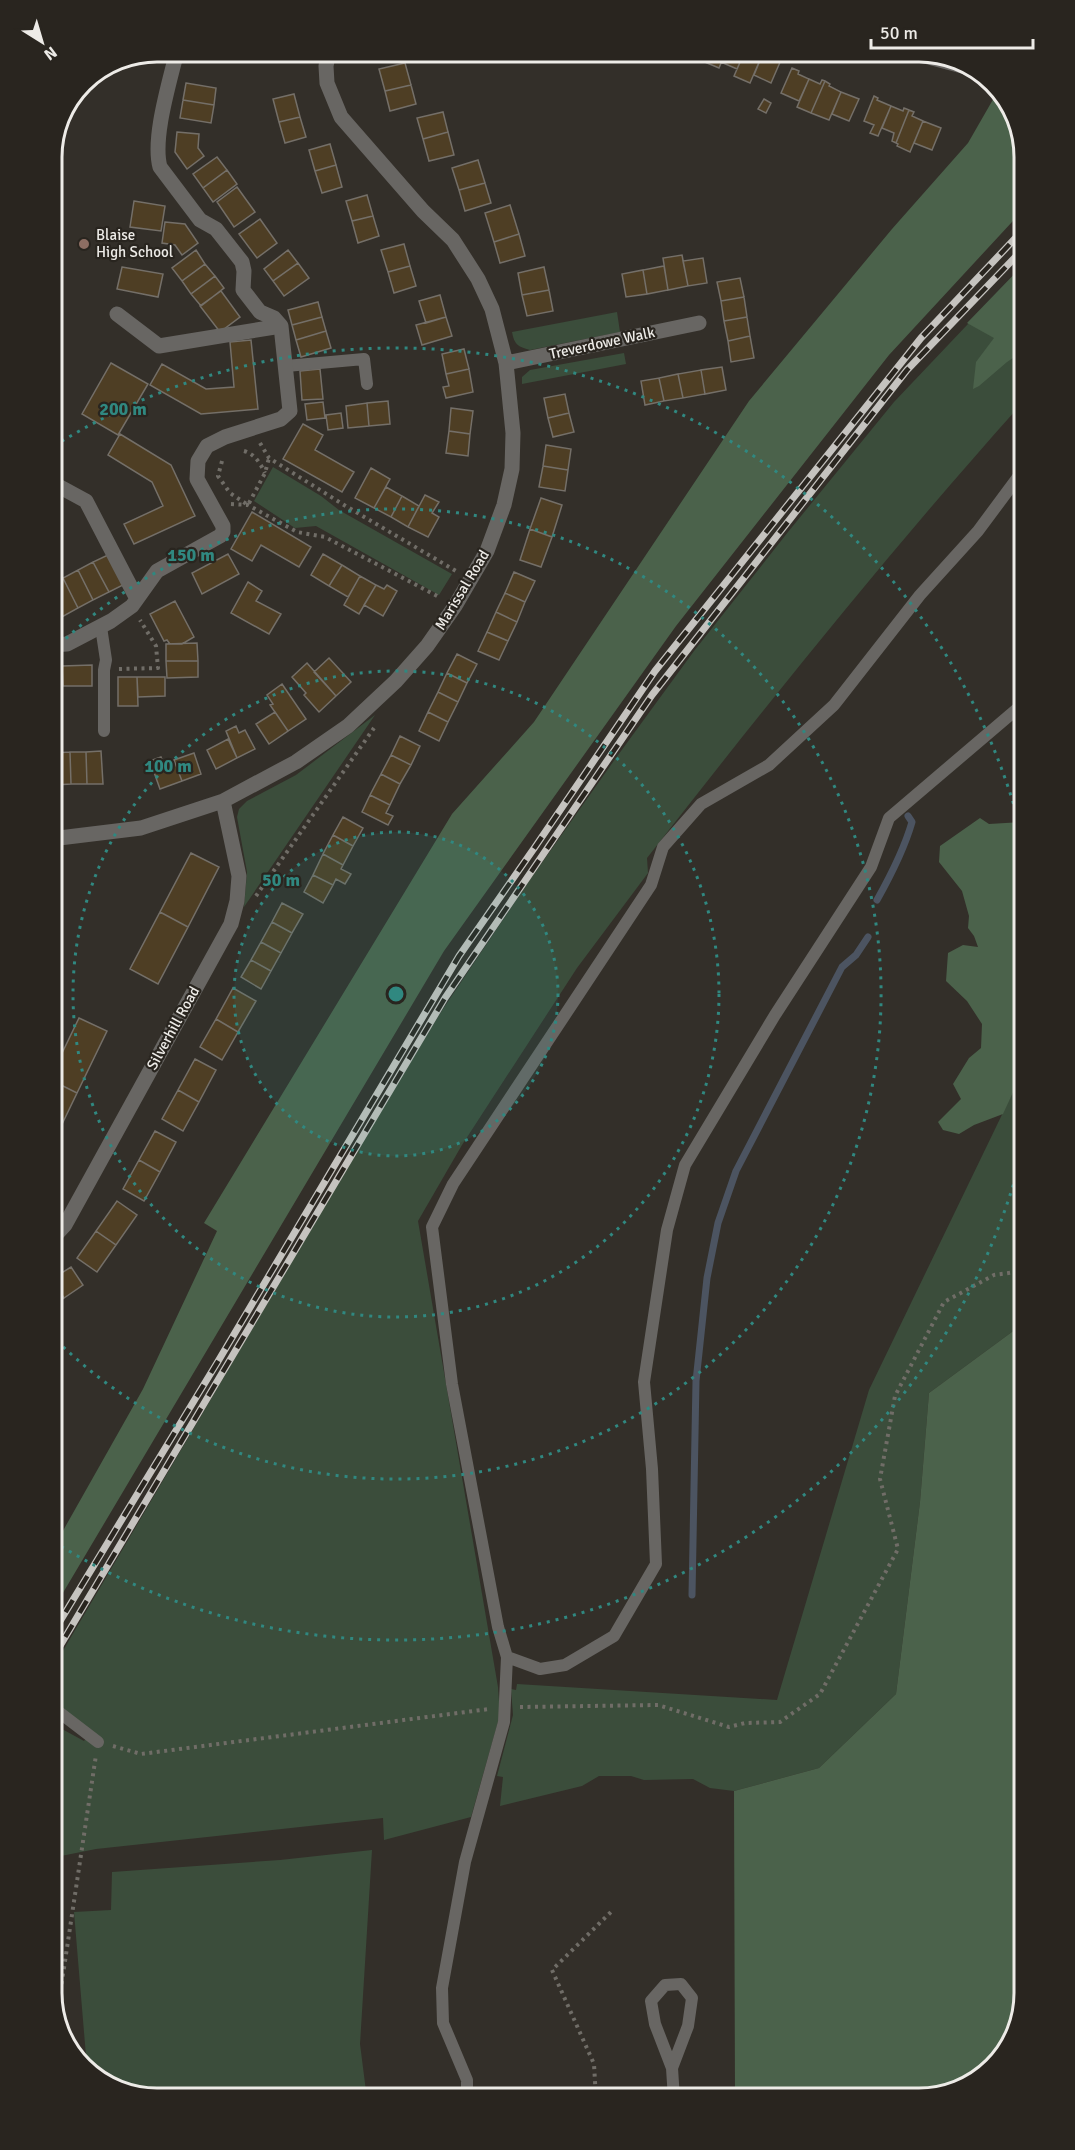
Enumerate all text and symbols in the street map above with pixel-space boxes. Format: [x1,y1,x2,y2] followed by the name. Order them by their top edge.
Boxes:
[12,12,72,72] north arrow
[871,12,1033,50] scale bar
[880,22,918,44] text: 50 m
[40,42,61,65] text: N
[96,226,173,261] place label: Blaise High School
[77,237,91,251] marker: Blaise High School
[548,323,657,363] street label: Treverdowe Walk
[99,398,147,420] text: 200 m
[167,544,215,566] text: 150 m
[431,547,493,633] street label: Marissal Road
[144,755,192,777] text: 100 m
[262,869,300,891] text: 50 m
[143,983,203,1073] street label: Silverhill Road
[386,984,406,1004] centre of rings

